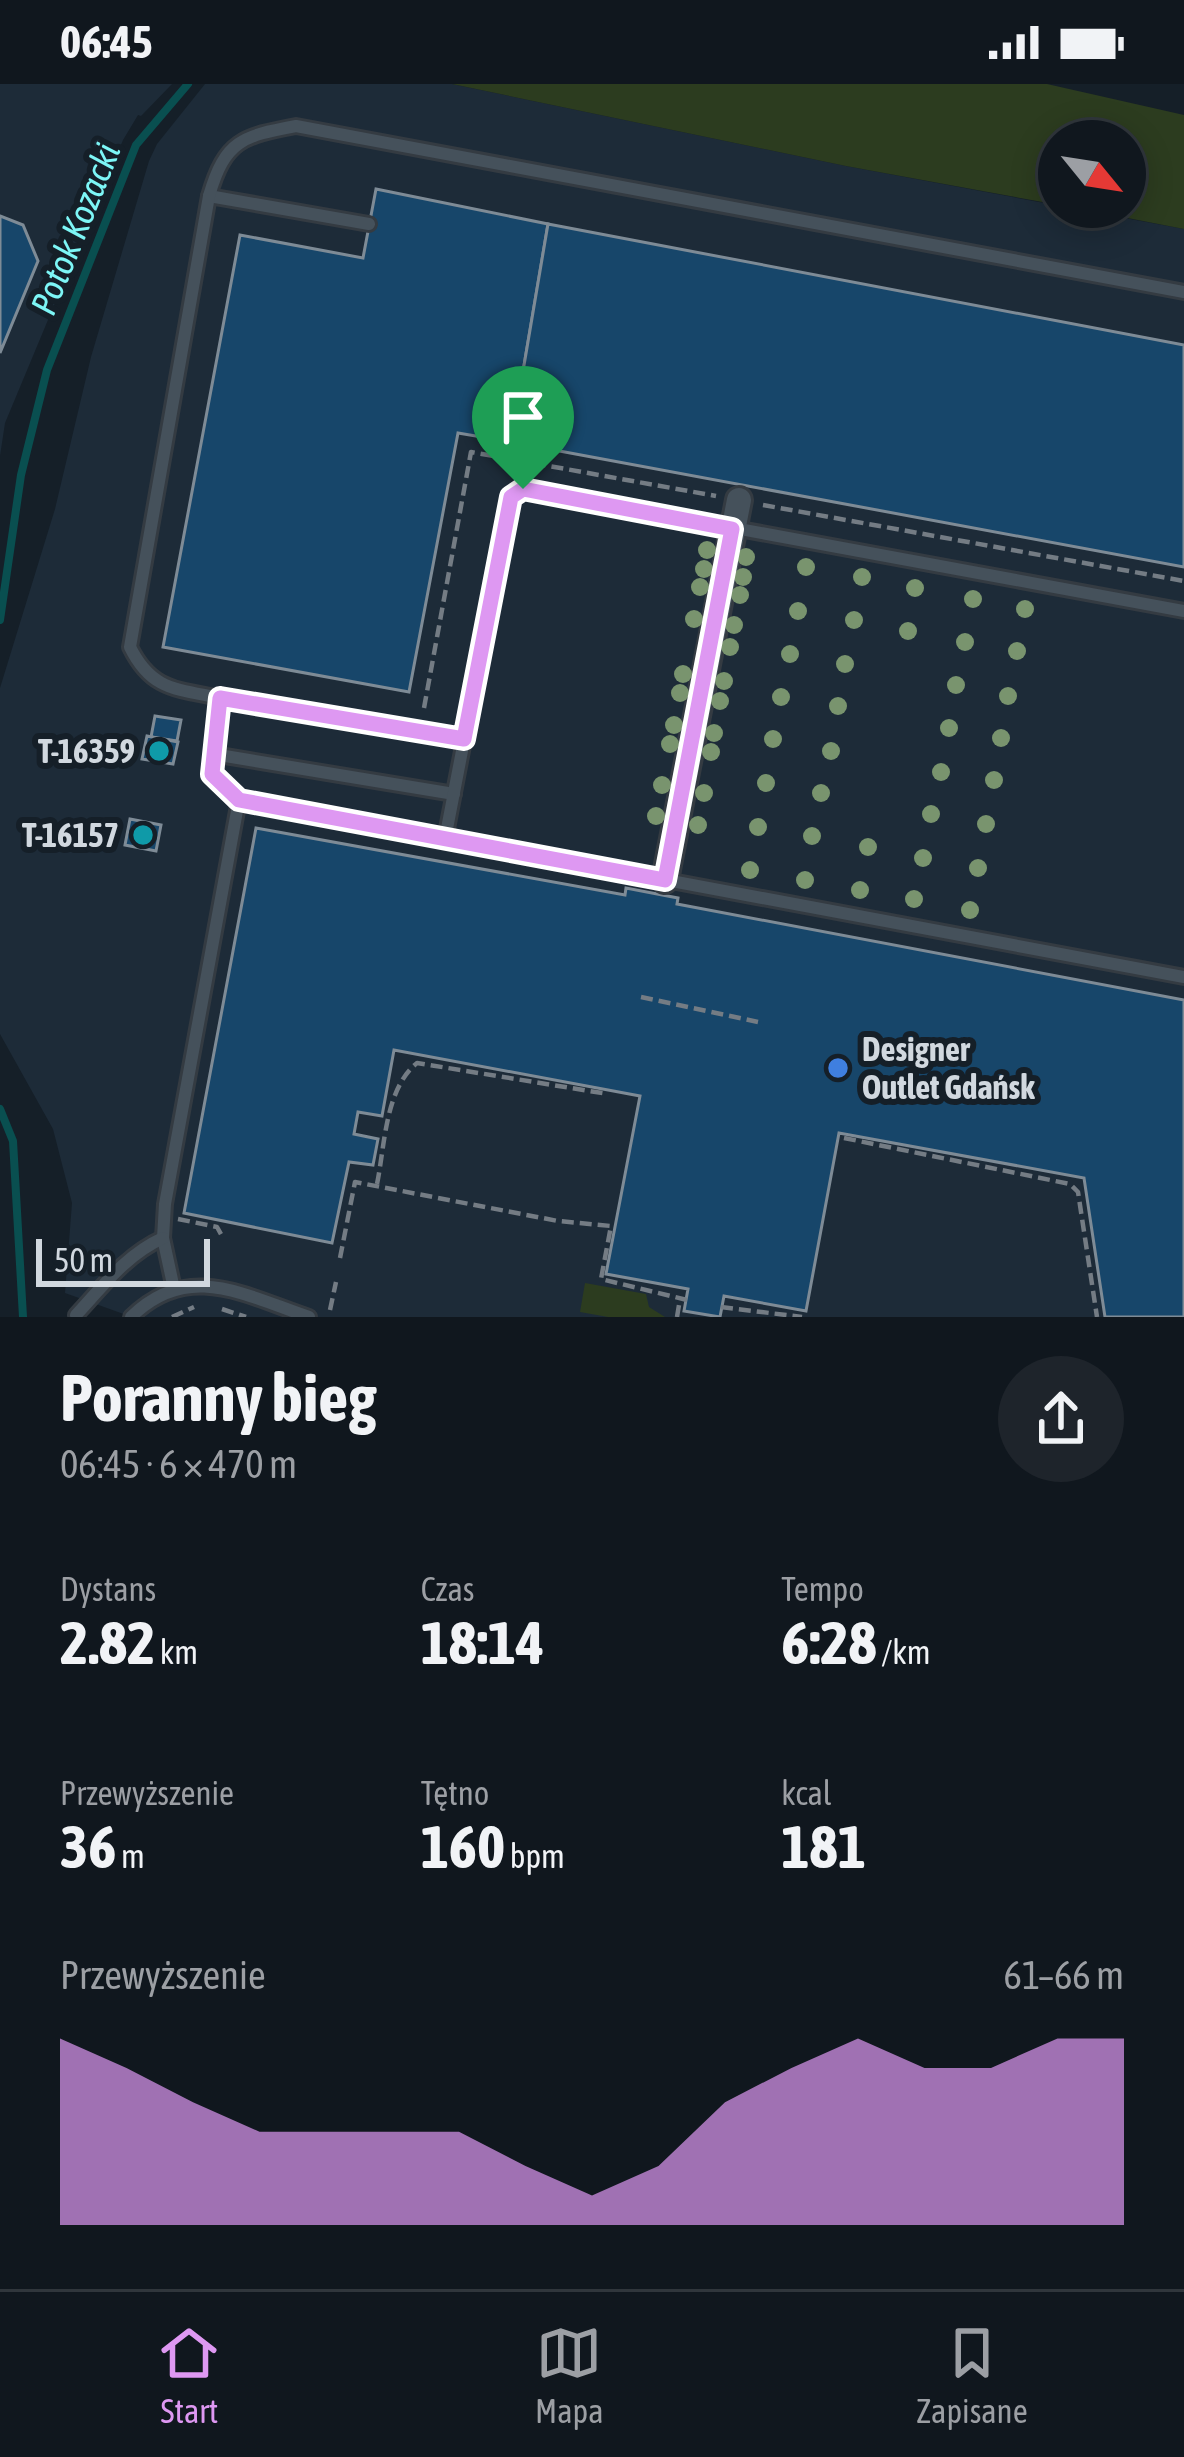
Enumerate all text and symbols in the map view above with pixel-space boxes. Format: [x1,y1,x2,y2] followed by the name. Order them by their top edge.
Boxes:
[60,16,153,68] text: 06:45
[1038,120,1146,228] north arrow
[1038,120,1146,228] map controls
[22,137,128,321] water label: Potok Kozacki
[472,366,574,489] pin
[490,384,556,450] icon: arrive
[38,732,135,770] place label: T-16359
[146,738,172,764] marker: T-16359
[22,816,119,854] place label: T-16157
[130,822,156,848] marker: T-16157
[862,1030,1035,1106] place label: Designer Outlet Gdańsk
[825,1055,851,1081] marker: Designer Outlet Gdańsk
[36,1233,210,1286] scale bar
[54,1241,113,1279] text: 50 m
[998,1356,1124,1482] button: share
[60,1359,377,1435] text: Poranny bieg
[60,1442,297,1486] text: 06:45 · 6 × 470 m
[60,1570,156,1608] text: Dystans
[421,1570,474,1608] text: Czas
[781,1570,864,1608] text: Tempo
[60,1608,155,1677] text: 2.82
[421,1608,544,1677] text: 18:14
[781,1608,877,1677] text: 6:28
[155,1633,198,1671] text: km
[877,1633,931,1671] text: /km
[60,1774,234,1812] text: Przewyższenie
[421,1774,489,1812] text: Tętno
[781,1774,832,1812] text: kcal
[60,1812,116,1881] text: 36
[421,1812,505,1881] text: 160
[781,1812,866,1881] text: 181
[116,1837,145,1875] text: m
[505,1837,565,1875] text: bpm
[60,1953,266,1997] text: Przewyższenie
[1004,1953,1124,1997] text: 61–66 m
[156,2320,222,2430] tab: Start
[535,2320,604,2430] tab: Mapa
[916,2320,1028,2430] tab: Zapisane

